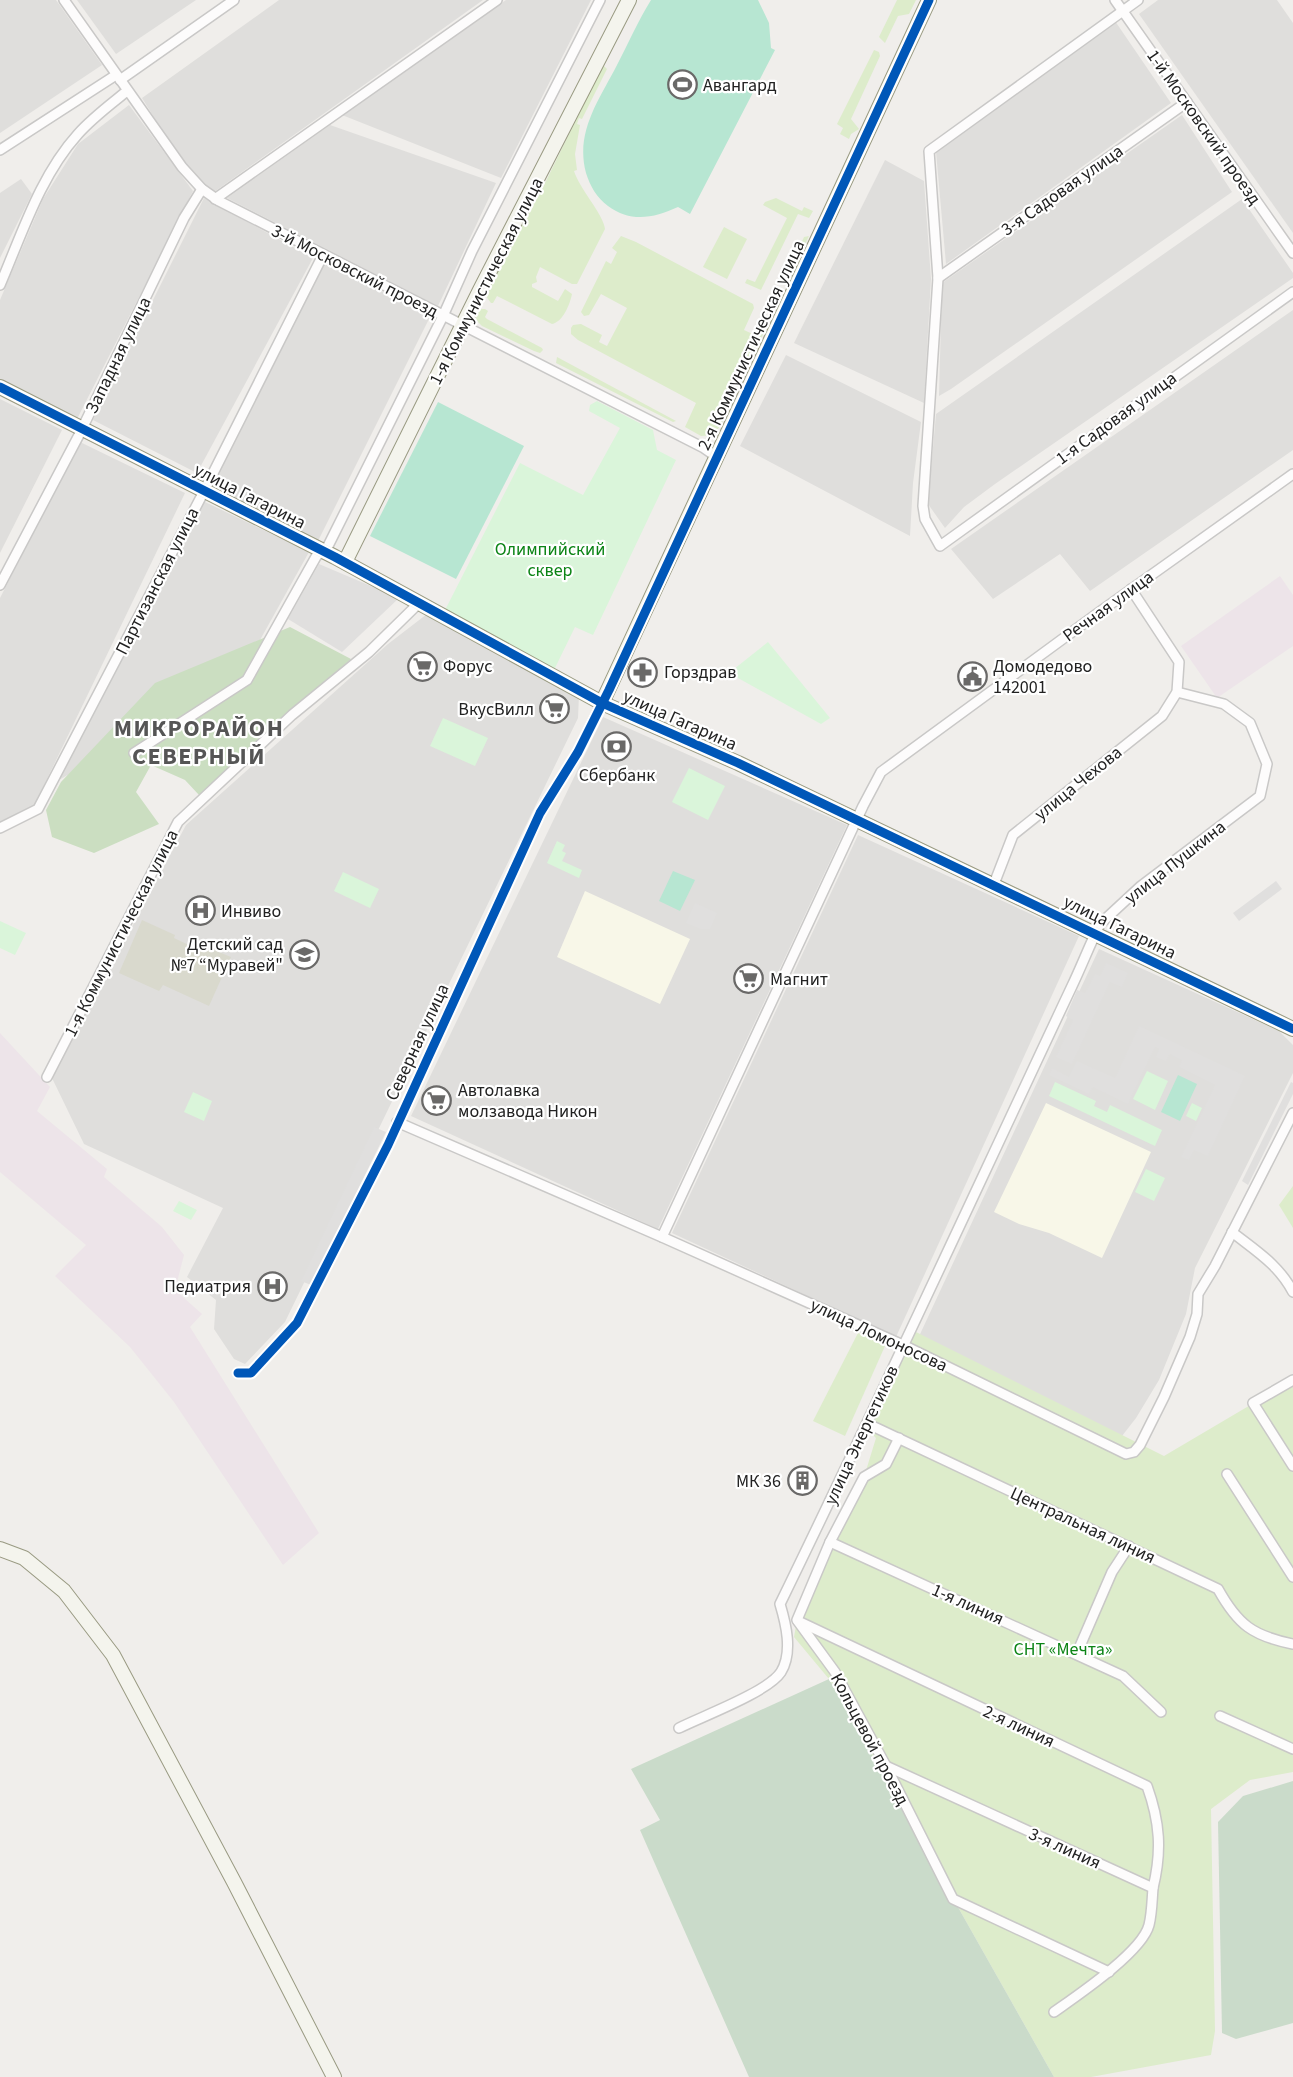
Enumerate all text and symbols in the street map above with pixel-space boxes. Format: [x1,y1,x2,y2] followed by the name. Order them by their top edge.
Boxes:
[1140,45,1267,210] street label: 1-й Московский проезд
[666,69,698,101] sports icon: Авангард
[703,73,777,98] place label: Авангард
[996,139,1129,242] street label: 3-я Садовая улица
[423,173,550,389] street label: 1-я Коммунистическая улица
[267,218,443,325] street label: 3-й Московский проезд
[692,236,811,454] street label: 2-я Коммунистическая улица
[79,293,157,418] street label: Западная улица
[1051,366,1182,471] street label: 1-я Садовая улица
[190,458,310,535] street label: улица Гагарина
[109,503,205,659] street label: Партизанская улица
[495,537,605,583] park label: Олимпийский сквер
[1058,565,1159,648] street label: Речная улица
[406,650,438,682] supermarket icon: Форус
[443,654,492,679] place label: Форус
[993,654,1092,700] place label: Домодедово 142001
[627,656,659,688] pharmacy icon: Горздрав
[664,660,736,685] place label: Горздрав
[956,660,988,692] public building icon: Домодедово 142001
[619,684,741,757] street label: улица Гагарина
[539,693,571,725] supermarket icon: ВкусВилл
[458,697,534,722] place label: ВкусВилл
[114,711,284,774] district label: МИКРОРАЙОН СЕВЕРНЫЙ
[601,730,633,762] bank icon: Сбербанк
[1029,740,1127,826] street label: улица Чехова
[579,763,655,788] place label: Сбербанк
[1119,815,1231,910] street label: улица Пушкина
[58,825,185,1041] street label: 1-я Коммунистическая улица
[1059,889,1180,966] street label: улица Гагарина
[184,895,216,927] hospital icon: Инвиво
[221,899,281,924] place label: Инвиво
[170,932,283,978] place label: Детский сад №7 “Муравей"
[288,938,320,970] school or university icon: Детский сад №7 “Муравей"
[733,963,765,995] supermarket icon: Магнит
[770,967,828,992] place label: Магнит
[379,980,456,1105] street label: Северная улица
[458,1078,598,1124] place label: Автолавка молзавода Никон
[421,1084,453,1116] supermarket icon: Автолавка молзавода Никон
[256,1270,288,1302] hospital icon: Педиатрия
[164,1274,251,1299] place label: Педиатрия
[806,1293,951,1378] street label: улица Ломоносова
[818,1361,905,1509] street label: улица Энергетиков
[786,1465,818,1497] building icon: МК 36
[736,1469,781,1494] place label: МК 36
[1006,1481,1159,1570] street label: Центральная линия
[928,1577,1008,1631] street label: 1-я линия
[1014,1637,1112,1662] park label: СНТ «Мечта»
[824,1669,915,1810] street label: Кольцевой проезд
[979,1699,1059,1754] street label: 2-я линия
[1025,1821,1105,1875] street label: 3-я линия

